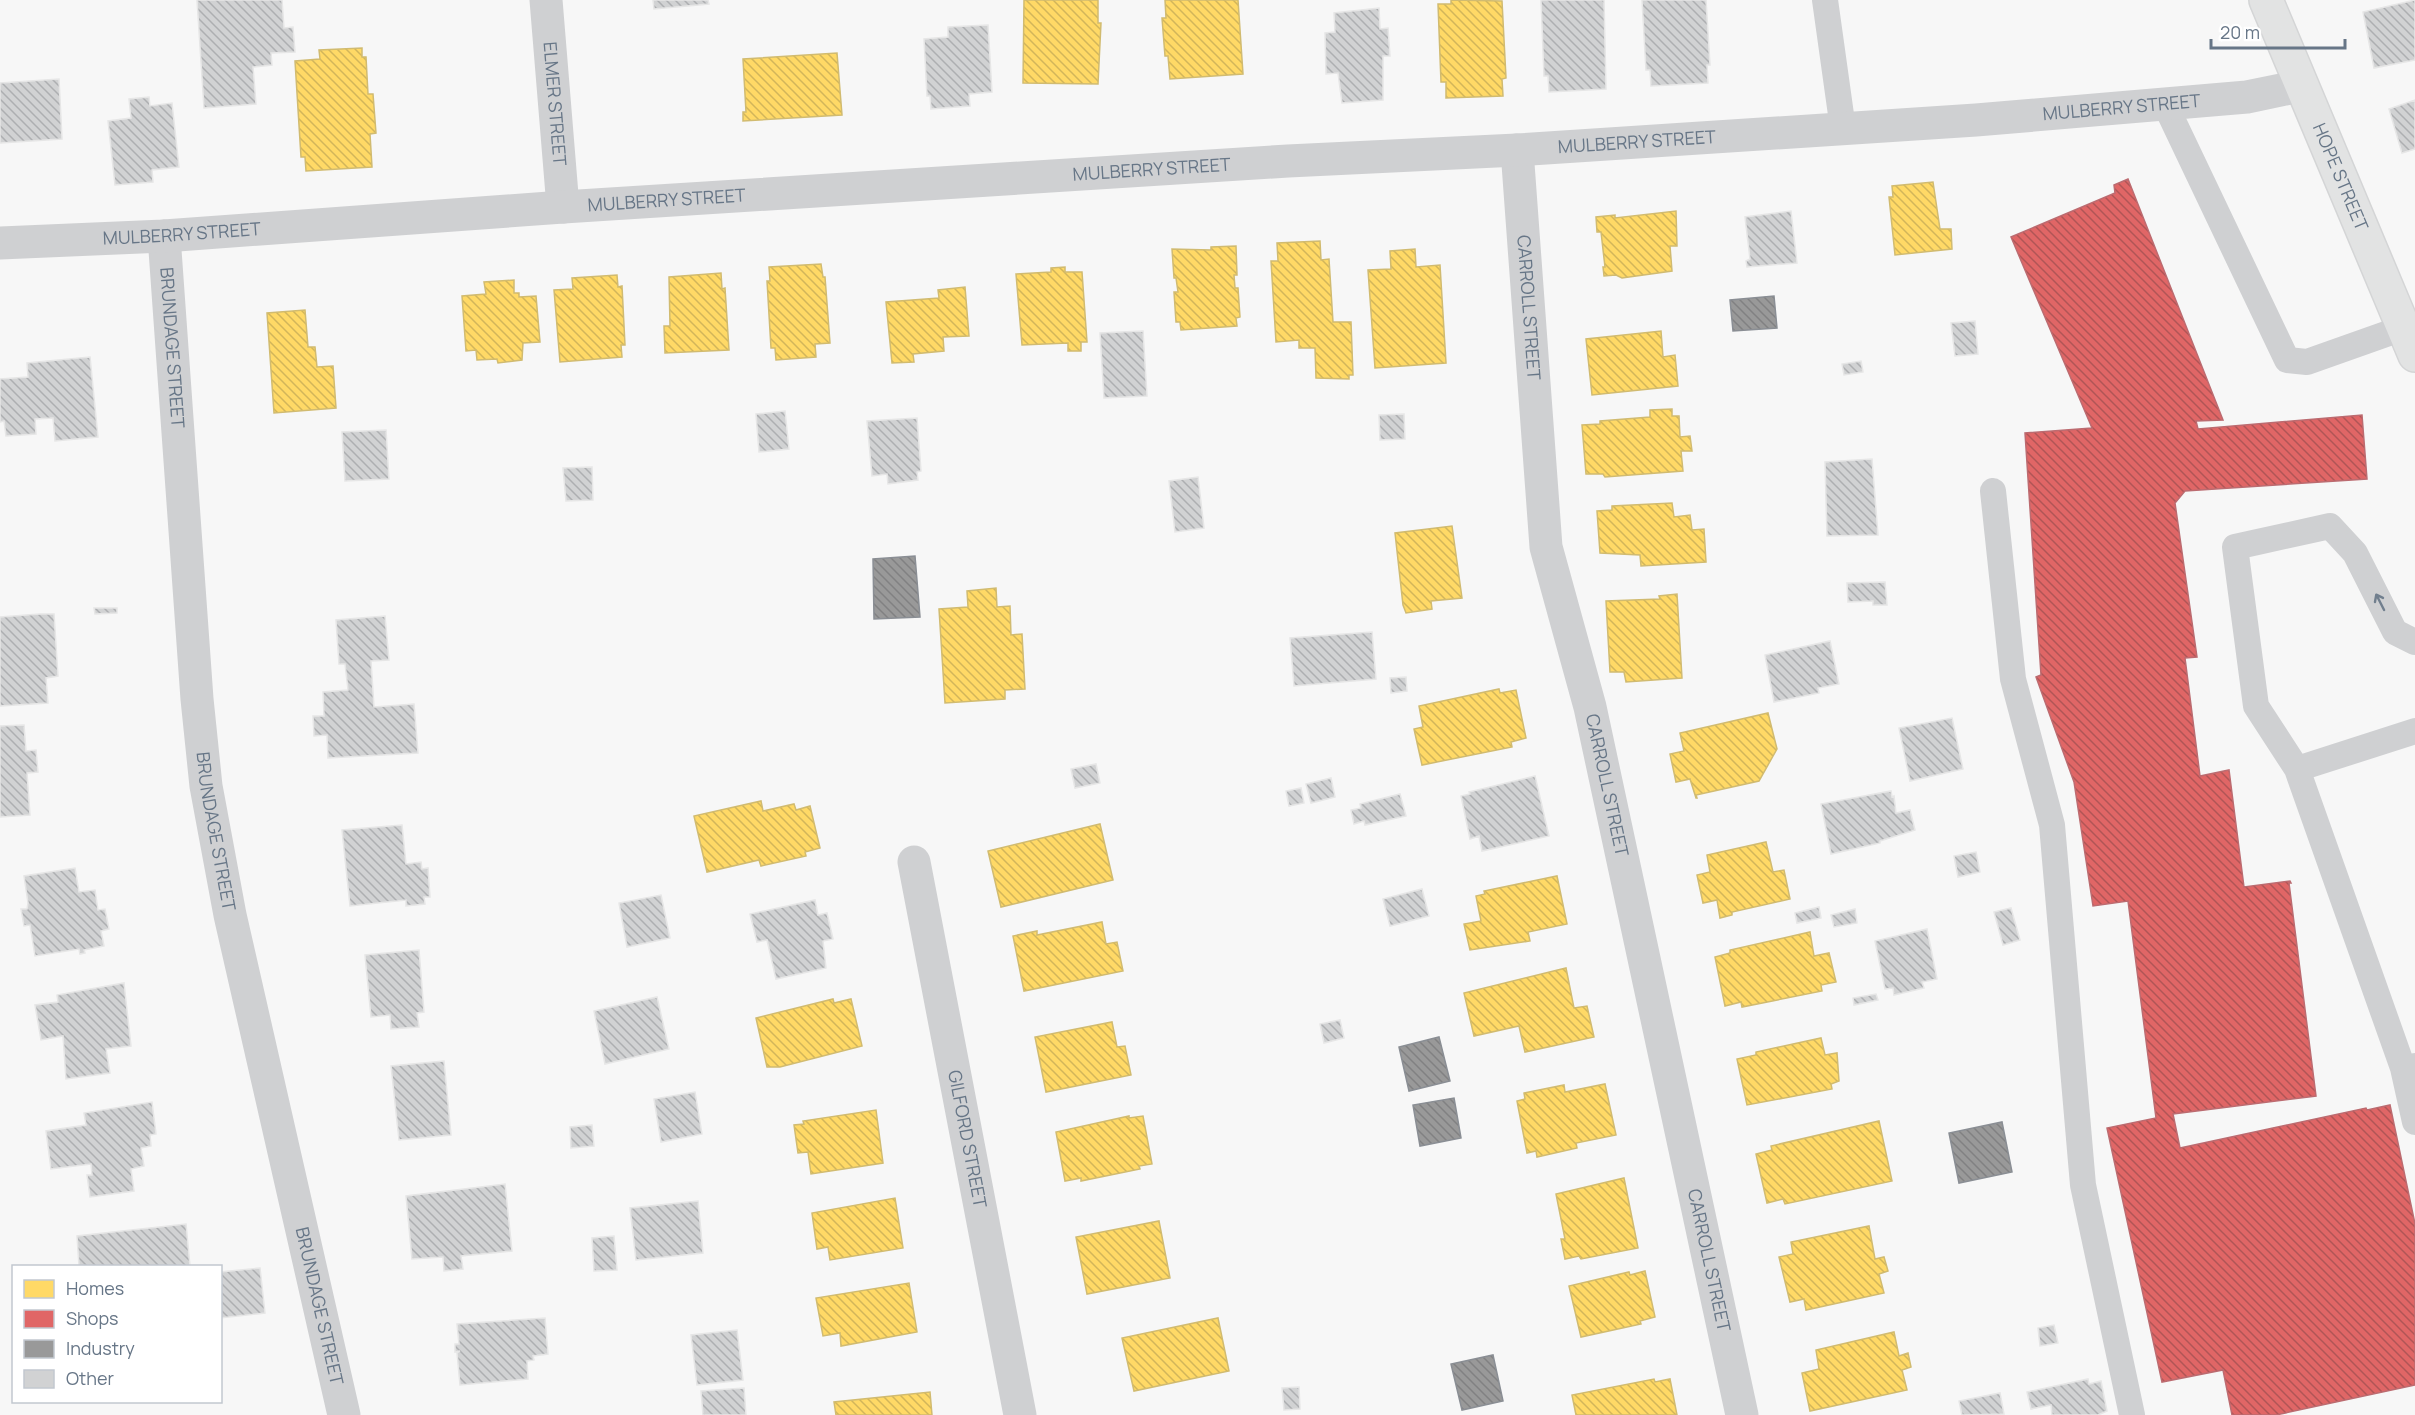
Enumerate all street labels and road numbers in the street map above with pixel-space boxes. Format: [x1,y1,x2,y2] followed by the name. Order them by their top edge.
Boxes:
[538,41,573,167] street label: ELMER STREET
[2042,88,2202,125] street label: MULBERRY STREET
[2308,119,2375,234] street label: HOPE STREET
[1557,124,1717,158] street label: MULBERRY STREET
[1072,152,1232,186] street label: MULBERRY STREET
[587,182,746,216] street label: MULBERRY STREET
[102,216,262,250] street label: MULBERRY STREET
[1512,234,1547,381] street label: CARROLL STREET
[155,266,191,429] street label: BRUNDAGE STREET
[1581,711,1635,859] street label: CARROLL STREET
[192,751,242,913] street label: BRUNDAGE STREET
[943,1068,993,1210] street label: GILFORD STREET
[1683,1187,1737,1334] street label: CARROLL STREET
[291,1225,350,1387] street label: BRUNDAGE STREET

